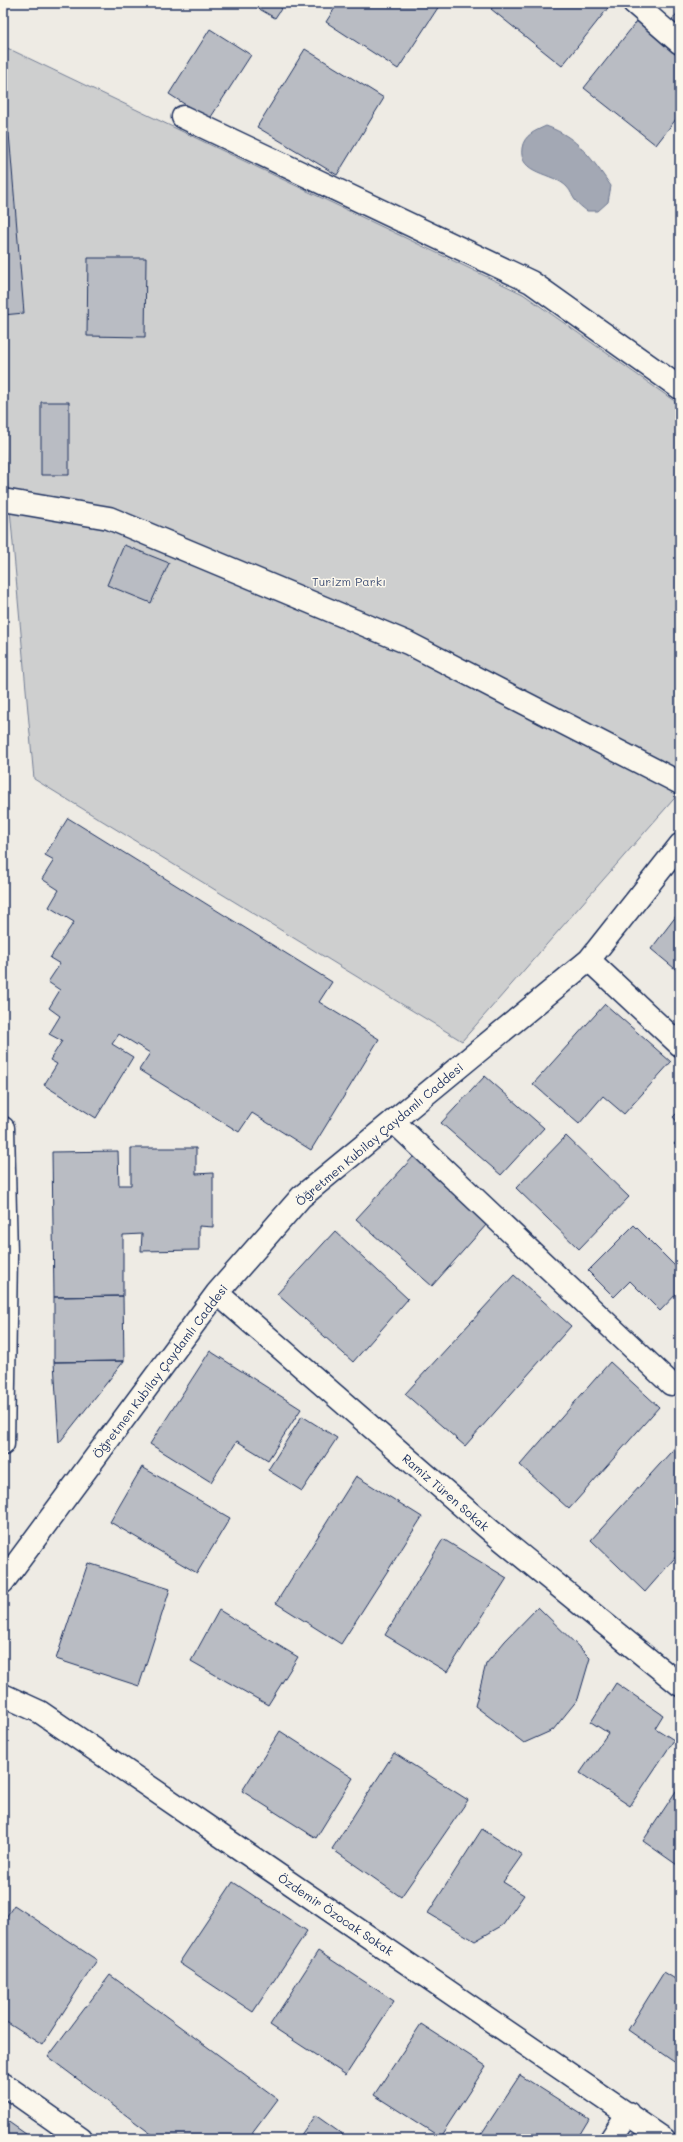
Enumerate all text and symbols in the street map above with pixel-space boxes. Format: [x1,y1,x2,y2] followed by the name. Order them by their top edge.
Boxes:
[312,573,386,589] park label: Turizm Parkı
[292,1059,466,1209] street label: Öğretmen Kubilay Çaydamlı Caddesi
[89,1281,231,1461] street label: Öğretmen Kubilay Çaydamlı Caddesi
[399,1450,493,1534] street label: Ramiz Türen Sokak
[275,1869,397,1959] street label: Özdemir Özocak Sokak

